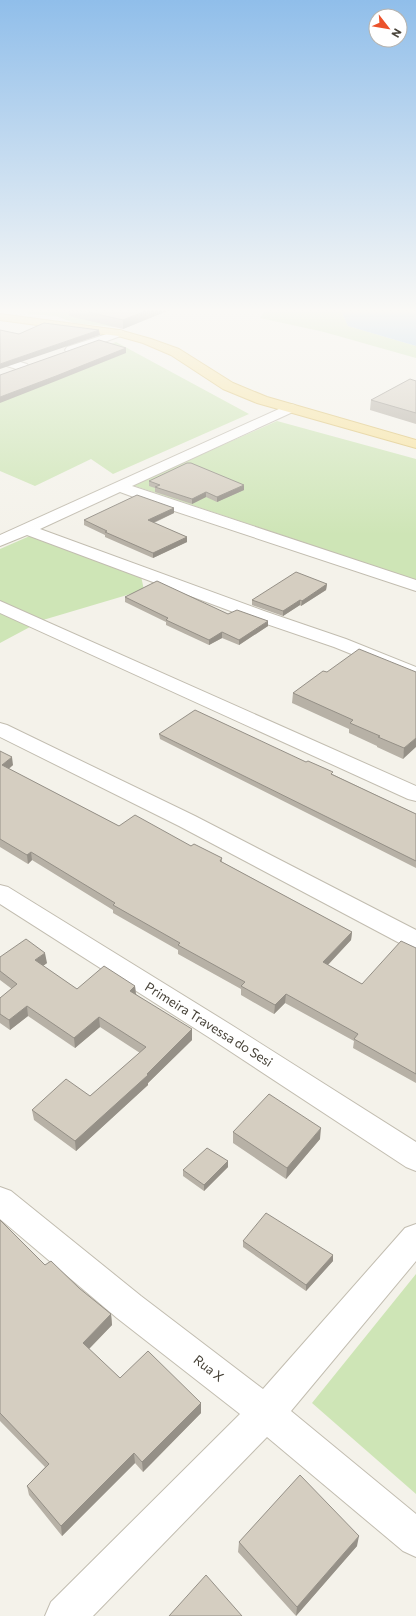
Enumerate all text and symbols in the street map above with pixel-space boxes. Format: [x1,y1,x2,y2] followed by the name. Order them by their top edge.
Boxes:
[368,8,408,48] north arrow
[389,27,405,40] text: N
[142,978,276,1070] street label: Primeira Travessa do Sesi
[191,1351,227,1385] street label: Rua X

